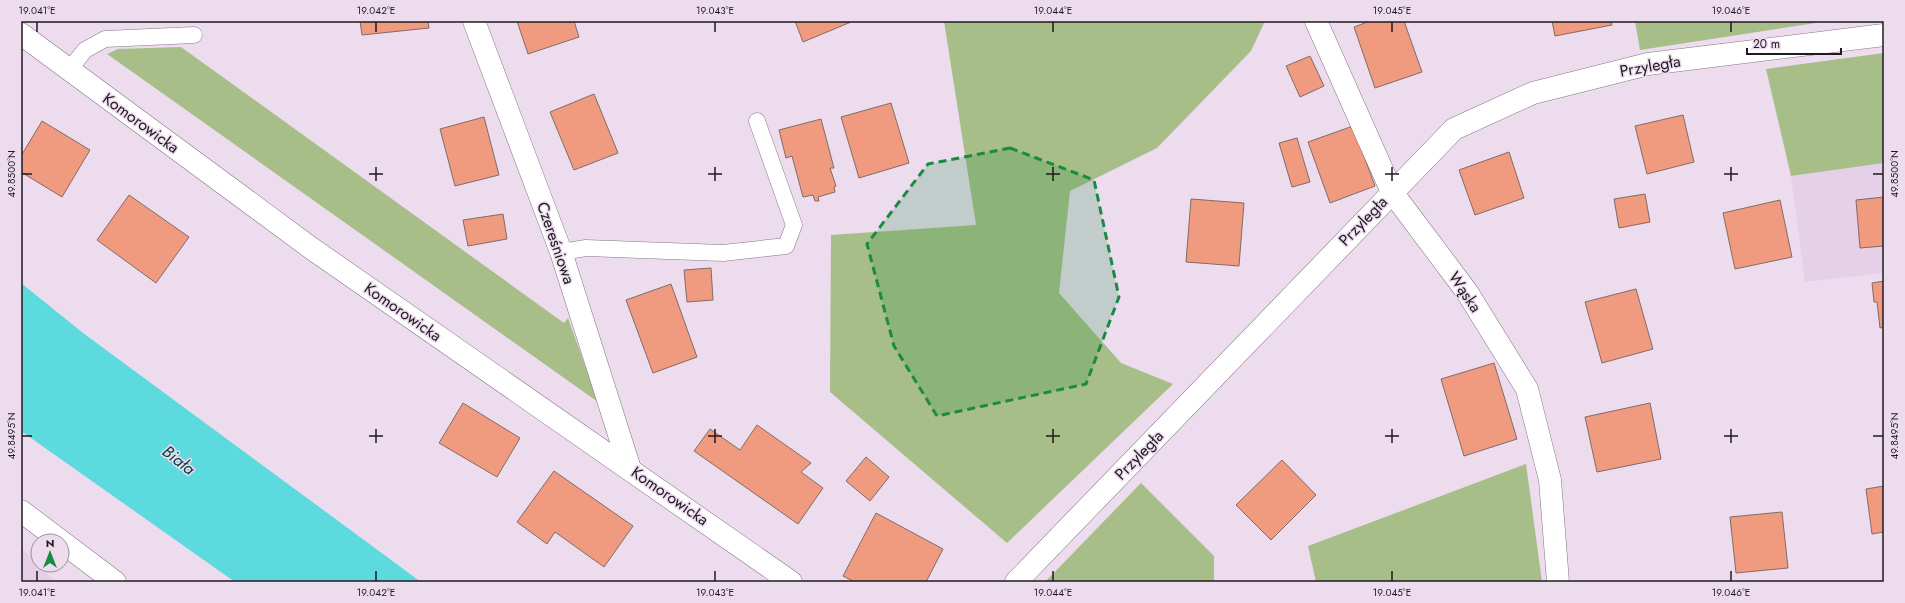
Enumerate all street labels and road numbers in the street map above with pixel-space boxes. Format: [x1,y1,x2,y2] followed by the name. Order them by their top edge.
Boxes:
[1618,49,1682,83] street label: Przyległa
[98,87,184,159] street label: Komorowicka
[1333,191,1393,251] street label: Przyległa
[531,199,581,287] street label: Czereśniowa
[1443,267,1487,317] street label: Wąska
[360,277,446,347] street label: Komorowicka
[1109,425,1169,485] street label: Przyległa
[627,461,713,531] street label: Komorowicka

